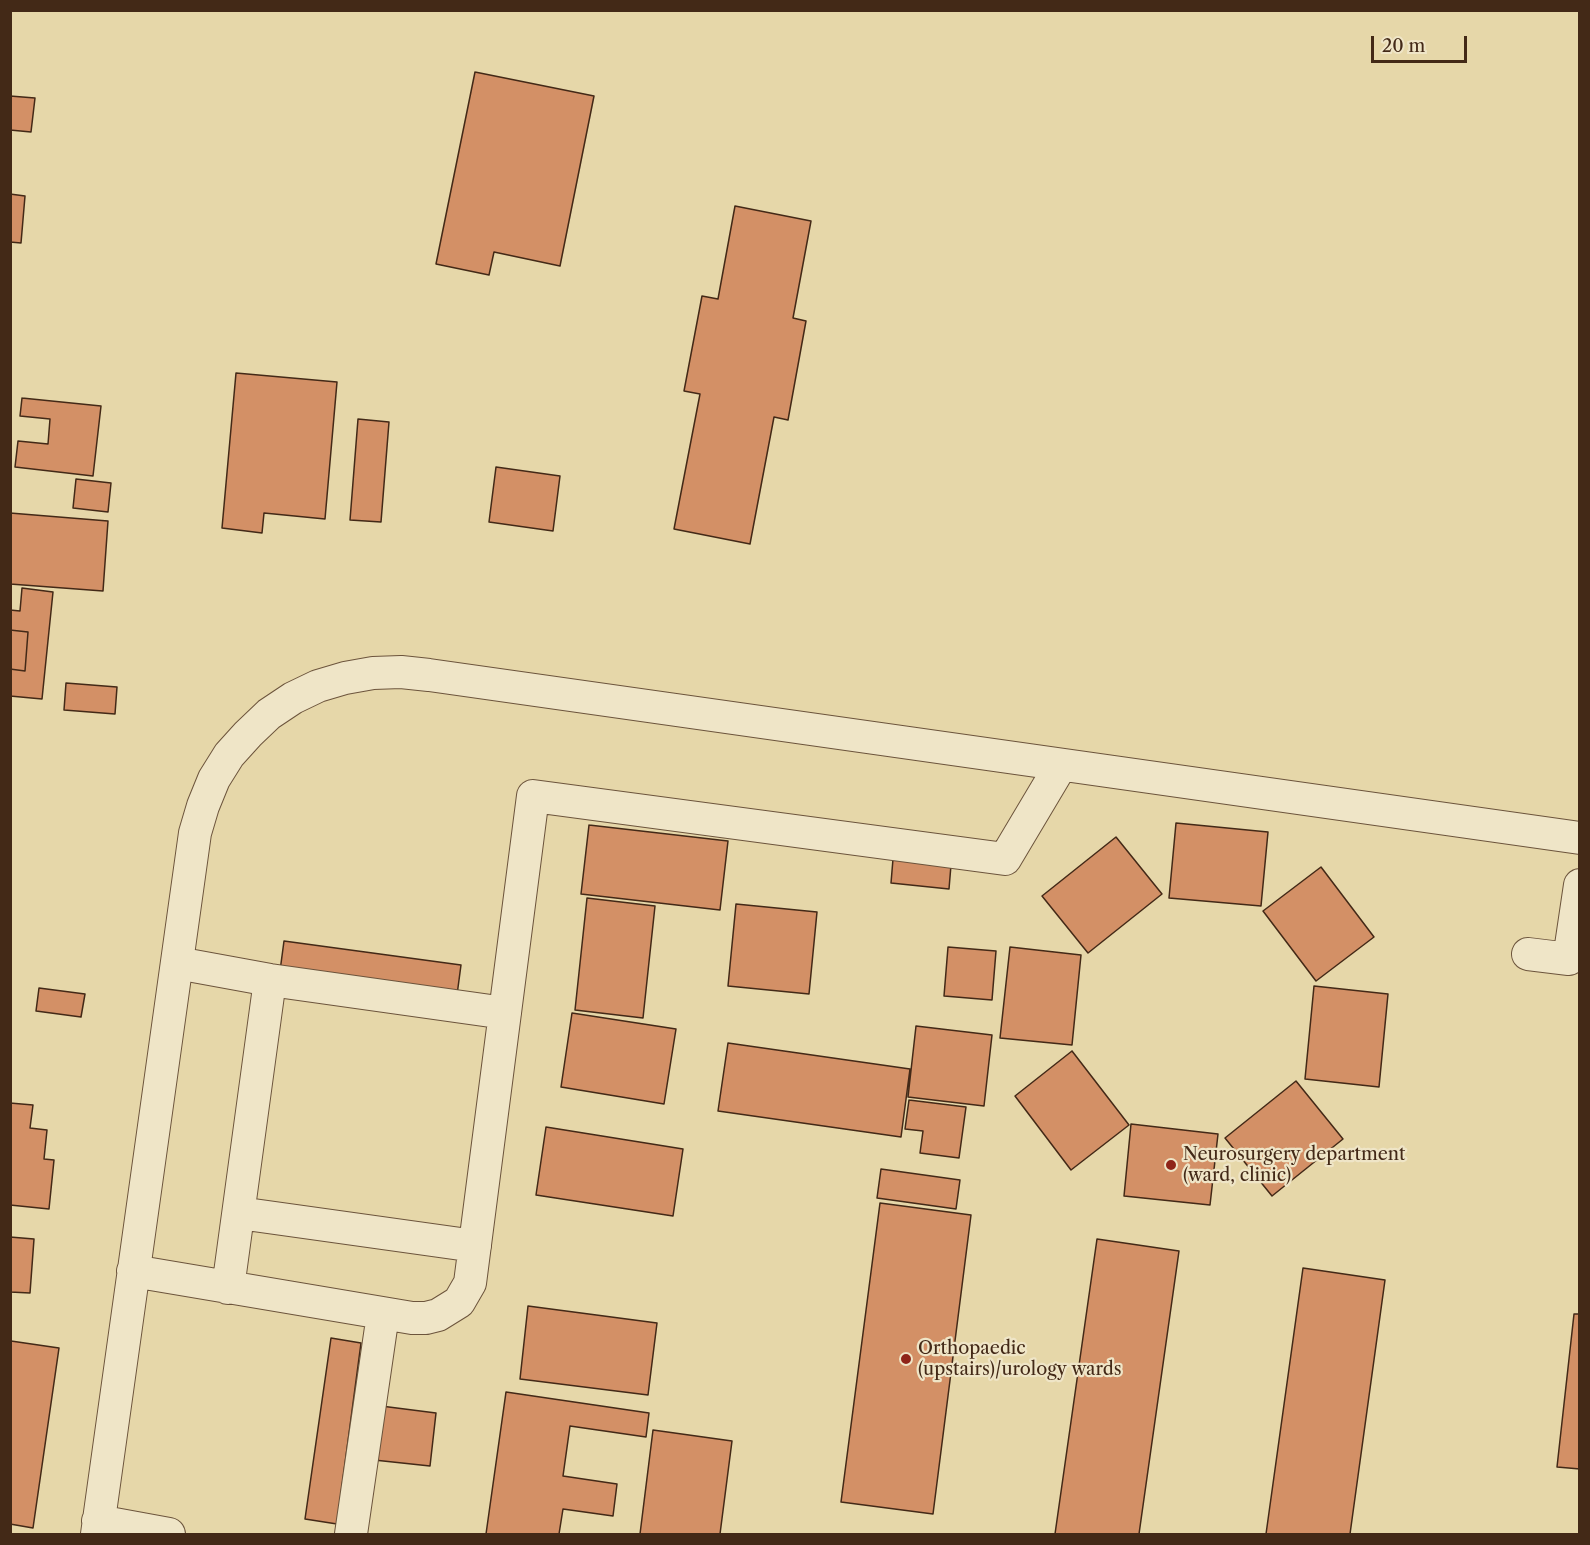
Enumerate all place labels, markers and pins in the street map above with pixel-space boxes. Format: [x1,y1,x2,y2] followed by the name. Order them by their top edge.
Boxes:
[1183,1144,1405,1186] place label: Neurosurgery department (ward, clinic)
[1164,1158,1178,1172] marker: Neurosurgery department (ward, clinic)
[918,1338,1122,1380] place label: Orthopaedic (upstairs)/urology wards
[899,1352,913,1366] marker: Orthopaedic (upstairs)/urology wards

